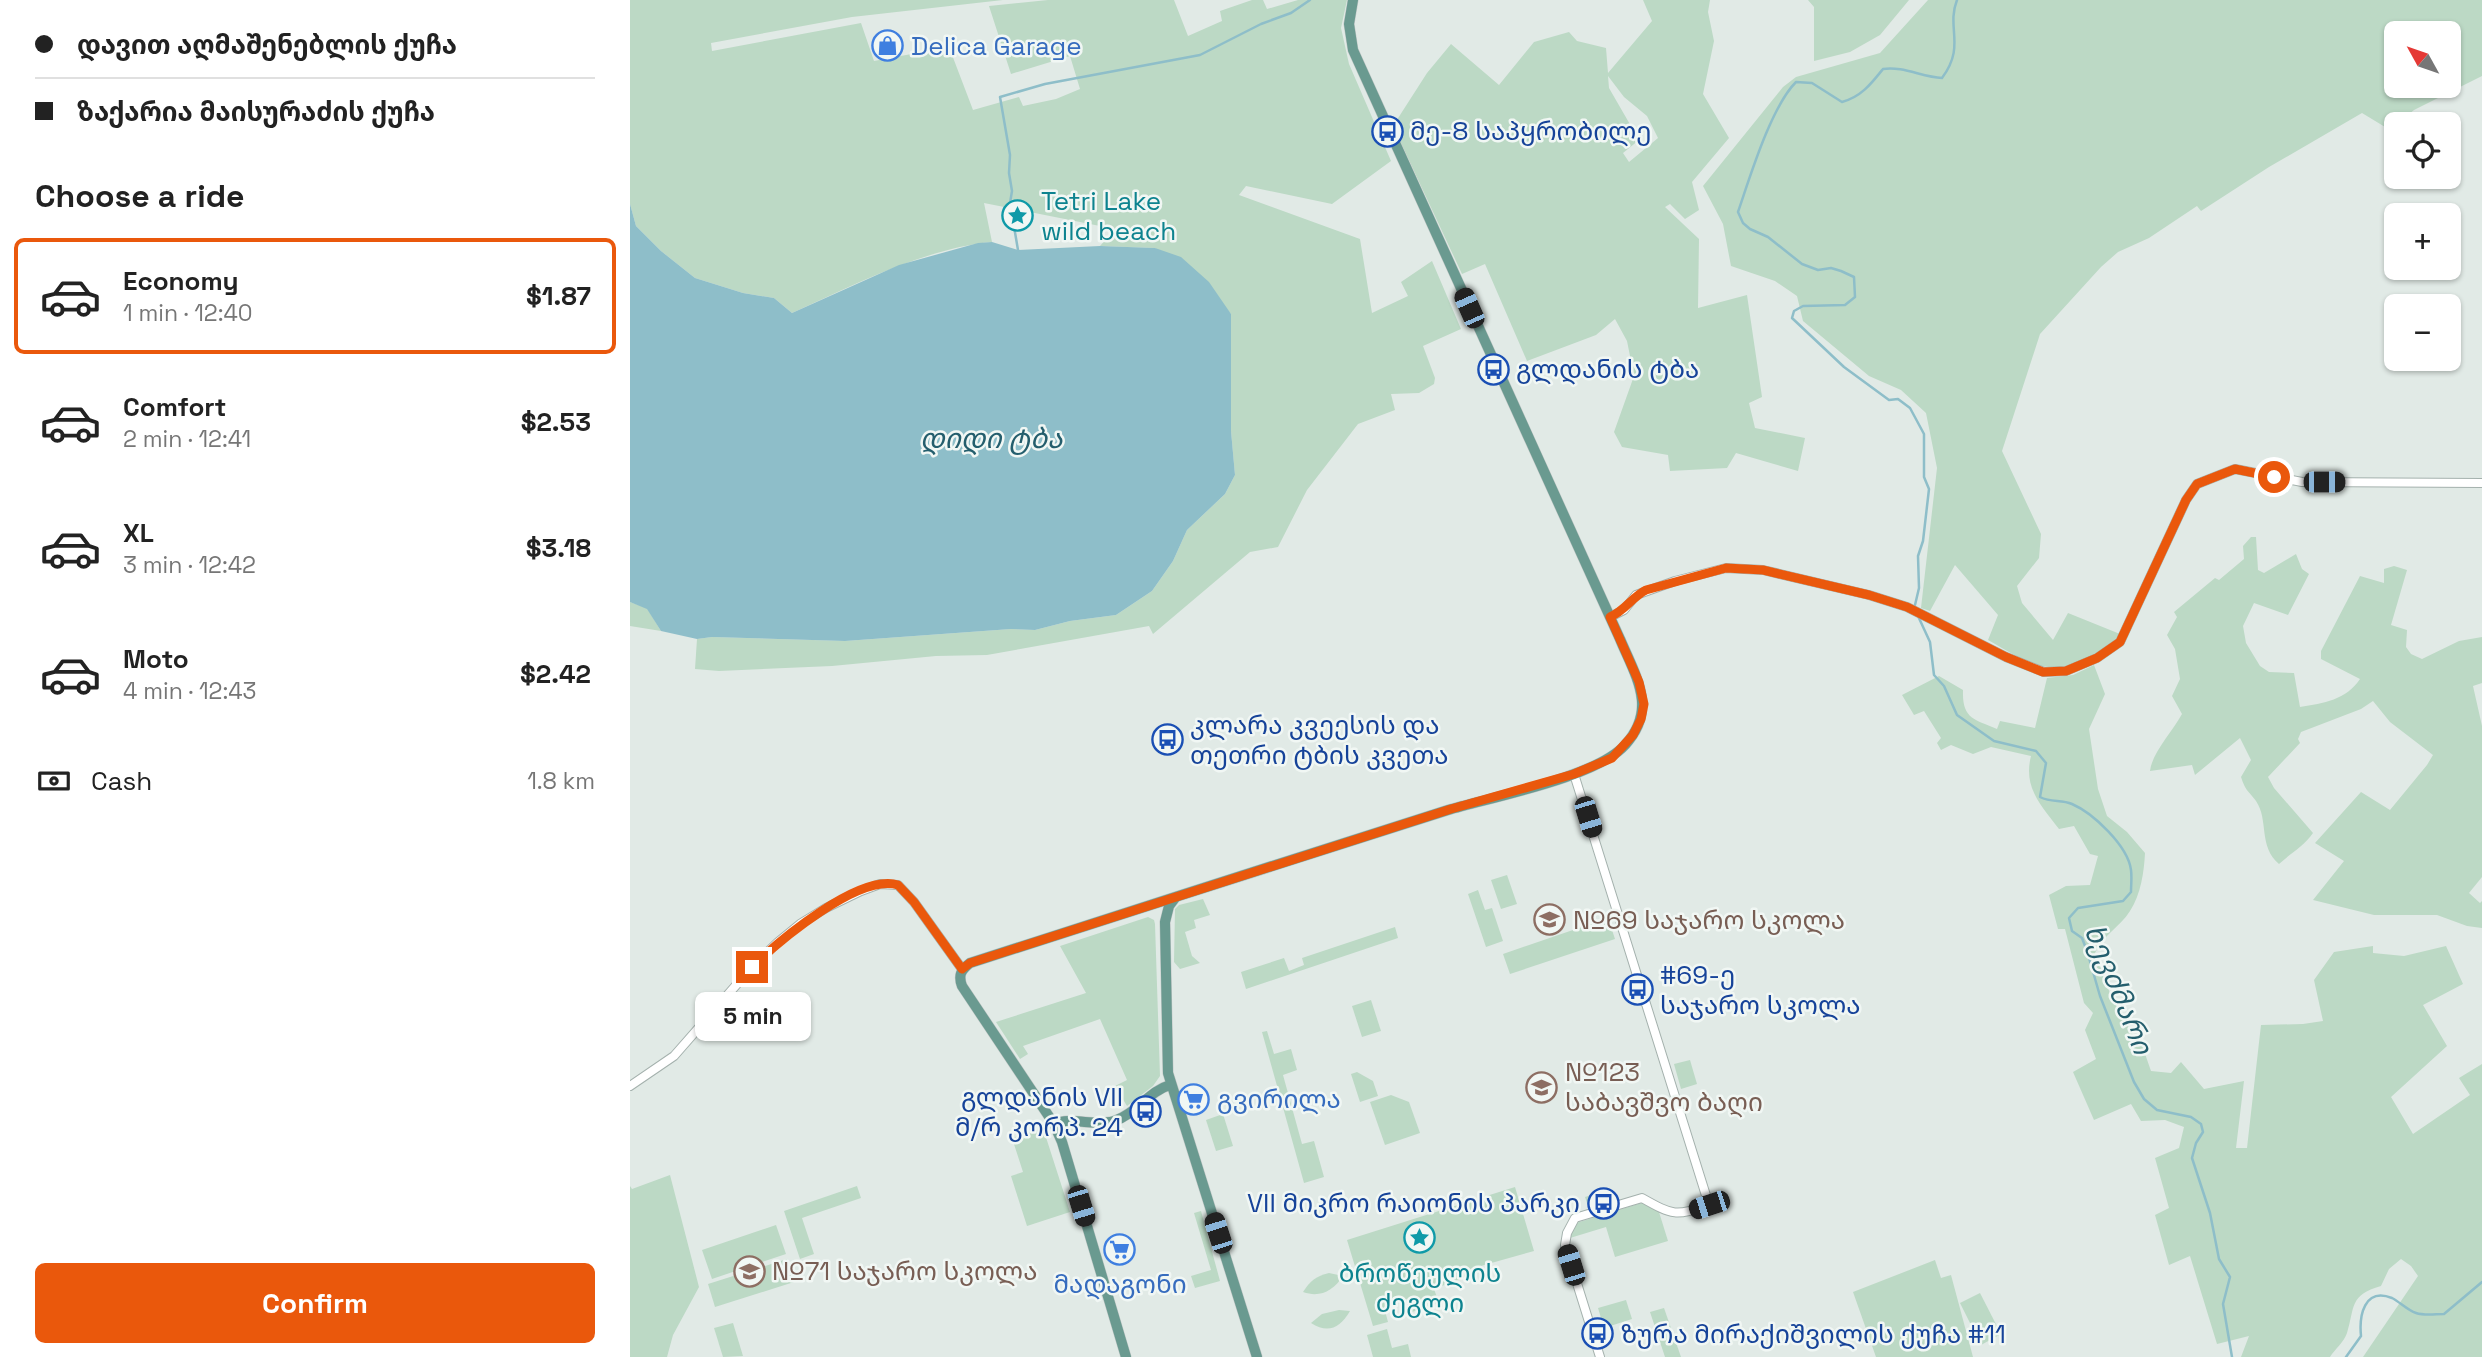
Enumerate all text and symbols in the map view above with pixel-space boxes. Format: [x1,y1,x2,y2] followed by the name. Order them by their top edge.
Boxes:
[2384,21,2460,98] north arrow
[2384,21,2461,371] map controls
[77,28,457,62] text: დავით აღმაშენებლის ქუჩა
[871,29,905,63] shop icon: Delica Garage
[911,29,1082,63] place label: Delica Garage
[77,95,435,129] text: ზაქარია მაისურაძის ქუჩა
[2384,112,2461,189] button: locate
[1370,114,1404,148] bus stop icon: მე-8 საპყრობილე
[1410,114,1651,148] place label: მე-8 საპყრობილე
[35,176,245,216] text: Choose a ride
[1041,184,1176,248] place label: Tetri Lake wild beach
[1001,199,1035,233] place icon: Tetri Lake wild beach
[2384,203,2461,280] button: +
[123,264,239,298] text: Economy
[39,265,102,328] icon: car
[526,279,591,313] text: $1.87
[1451,285,1488,331] car
[2384,294,2461,371] button: −
[123,298,253,328] text: 1 min · 12:40
[1476,352,1510,386] bus stop icon: გლდანის ტბა
[1516,352,1699,386] place label: გლდანის ტბა
[123,390,226,424] text: Comfort
[39,391,102,454] icon: car
[521,405,591,439] text: $2.53
[920,420,1063,456] water label: დიდი ტბა
[123,424,251,454] text: 2 min · 12:41
[2258,461,2290,493] route start
[2304,472,2346,493] car
[123,516,154,550] text: XL
[39,517,102,580] icon: car
[526,531,591,565] text: $3.18
[123,550,256,580] text: 3 min · 12:42
[123,642,189,676] text: Moto
[39,643,102,706] icon: car
[520,657,591,691] text: $2.42
[123,676,257,706] text: 4 min · 12:43
[1190,708,1449,772] place label: კლარა კვეესის და თეთრი ტბის კვეთა
[1150,723,1184,757] bus stop icon: კლარა კვეესის და თეთრი ტბის კვეთა
[35,762,73,800] icon: cash
[91,764,152,798] text: Cash
[527,766,595,796] text: 1.8 km
[1572,794,1605,840] car
[1533,903,1567,937] school or university icon: №69 საჯარო სკოლა
[1573,903,1845,937] place label: №69 საჯარო სკოლა
[2077,919,2162,1061] water label: ხევძმარი
[736,951,768,983] route end
[1660,958,1861,1022] place label: #69-ე საჯარო სკოლა
[1620,973,1654,1007] bus stop icon: #69-ე საჯარო სკოლა
[694,992,810,1040] callout: 5 min
[723,1001,783,1031] text: 5 min
[1565,1055,1763,1119] place label: №123 საბავშვო ბაღი
[1525,1070,1559,1104] school or university icon: №123 საბავშვო ბაღი
[955,1080,1123,1144] place label: გლდანის VII მ/რ კორპ. 24
[1177,1082,1211,1116] supermarket icon: გვირილა
[1217,1082,1341,1116] place label: გვირილა
[1129,1095,1163,1129] bus stop icon: გლდანის VII მ/რ კორპ. 24
[1065,1183,1098,1229] car
[1247,1186,1580,1220] place label: VII მიკრო რაიონის პარკი
[1586,1186,1620,1220] bus stop icon: VII მიკრო რაიონის პარკი
[1686,1189,1733,1221] car
[1202,1210,1235,1256] car
[1403,1220,1437,1254] place icon: ბროწეულის ძეგლი
[1103,1232,1137,1266] supermarket icon: მადაგონი
[1555,1242,1588,1288] car
[732,1254,766,1288] school or university icon: №71 საჯარო სკოლა
[772,1254,1037,1288] place label: №71 საჯარო სკოლა
[1339,1256,1501,1320] place label: ბროწეულის ძეგლი
[35,1263,595,1343] button: Confirm
[1053,1267,1187,1301] place label: მადაგონი
[1581,1317,1615,1351] bus stop icon: ზურა მირაქიშვილის ქუჩა #11
[1621,1317,2006,1351] place label: ზურა მირაქიშვილის ქუჩა #11

